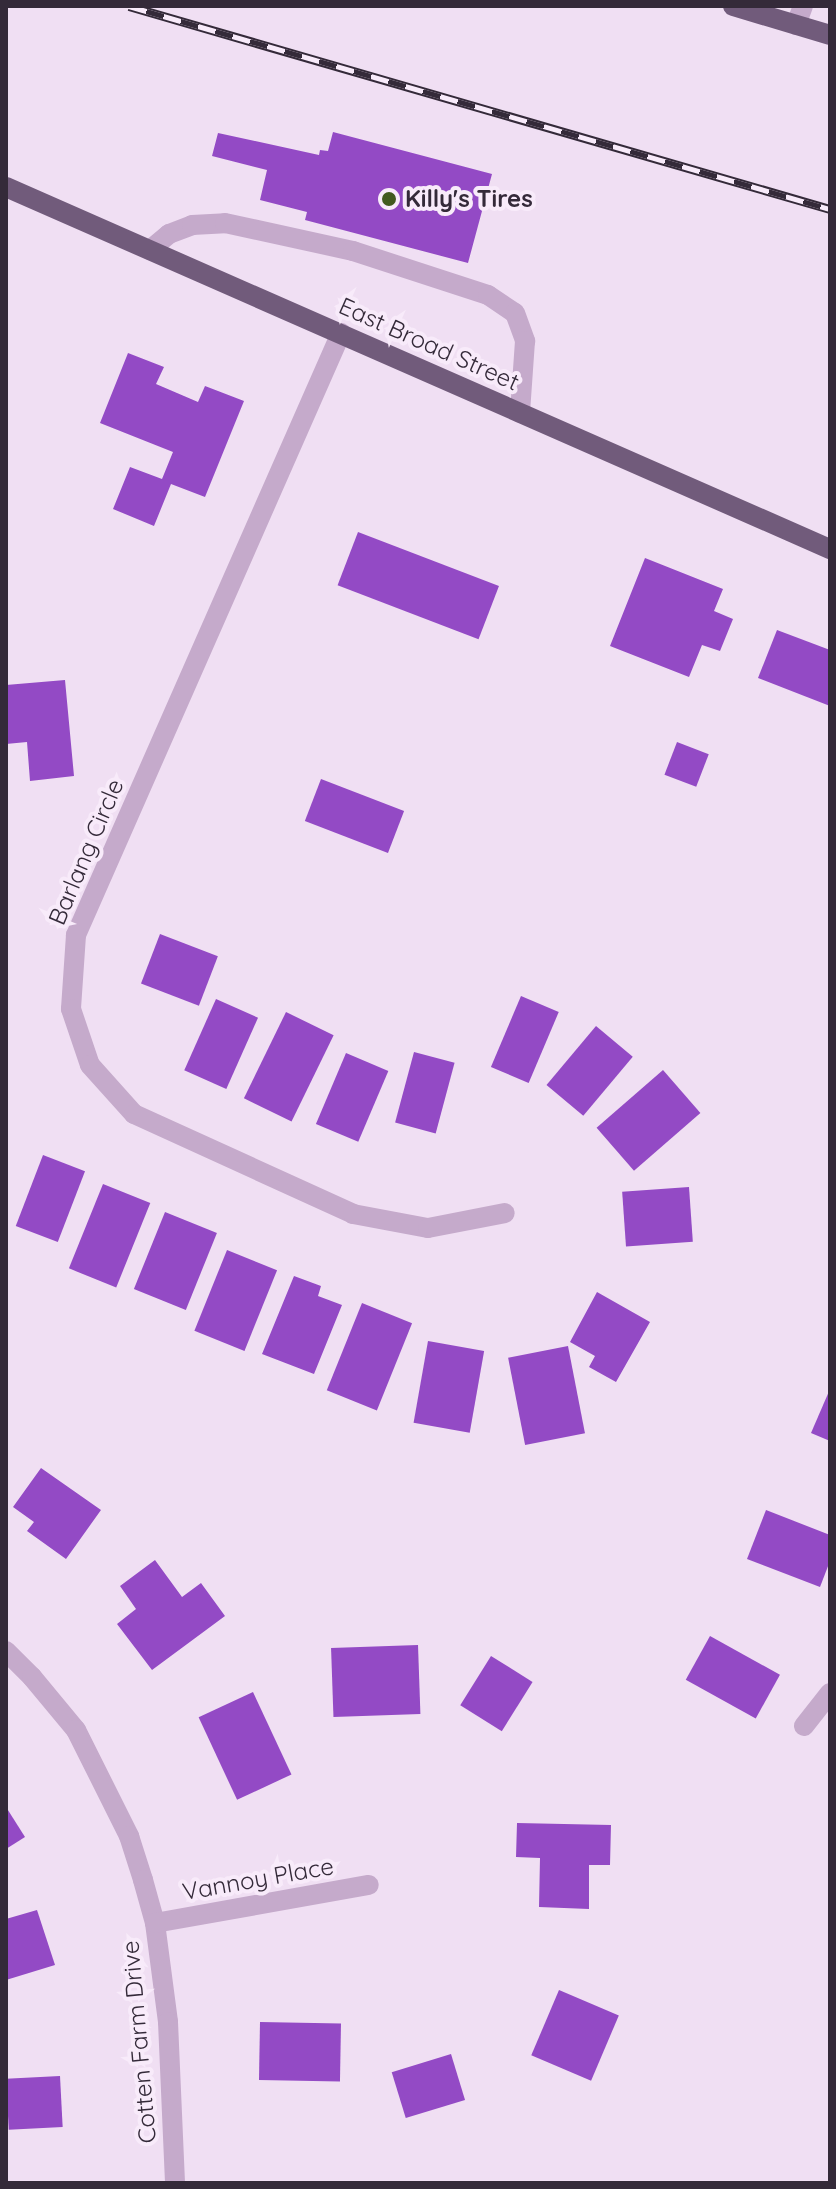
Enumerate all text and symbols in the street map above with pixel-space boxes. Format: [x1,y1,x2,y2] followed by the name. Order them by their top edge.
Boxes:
[405,185,533,213] place label: Killy's Tires
[380,190,398,208] marker: Killy's Tires
[334,291,524,397] street label: East Broad Street
[42,775,130,929] street label: Barlang Circle
[180,1852,336,1906] street label: Vannoy Place
[116,1939,162,2145] street label: Cotten Farm Drive

